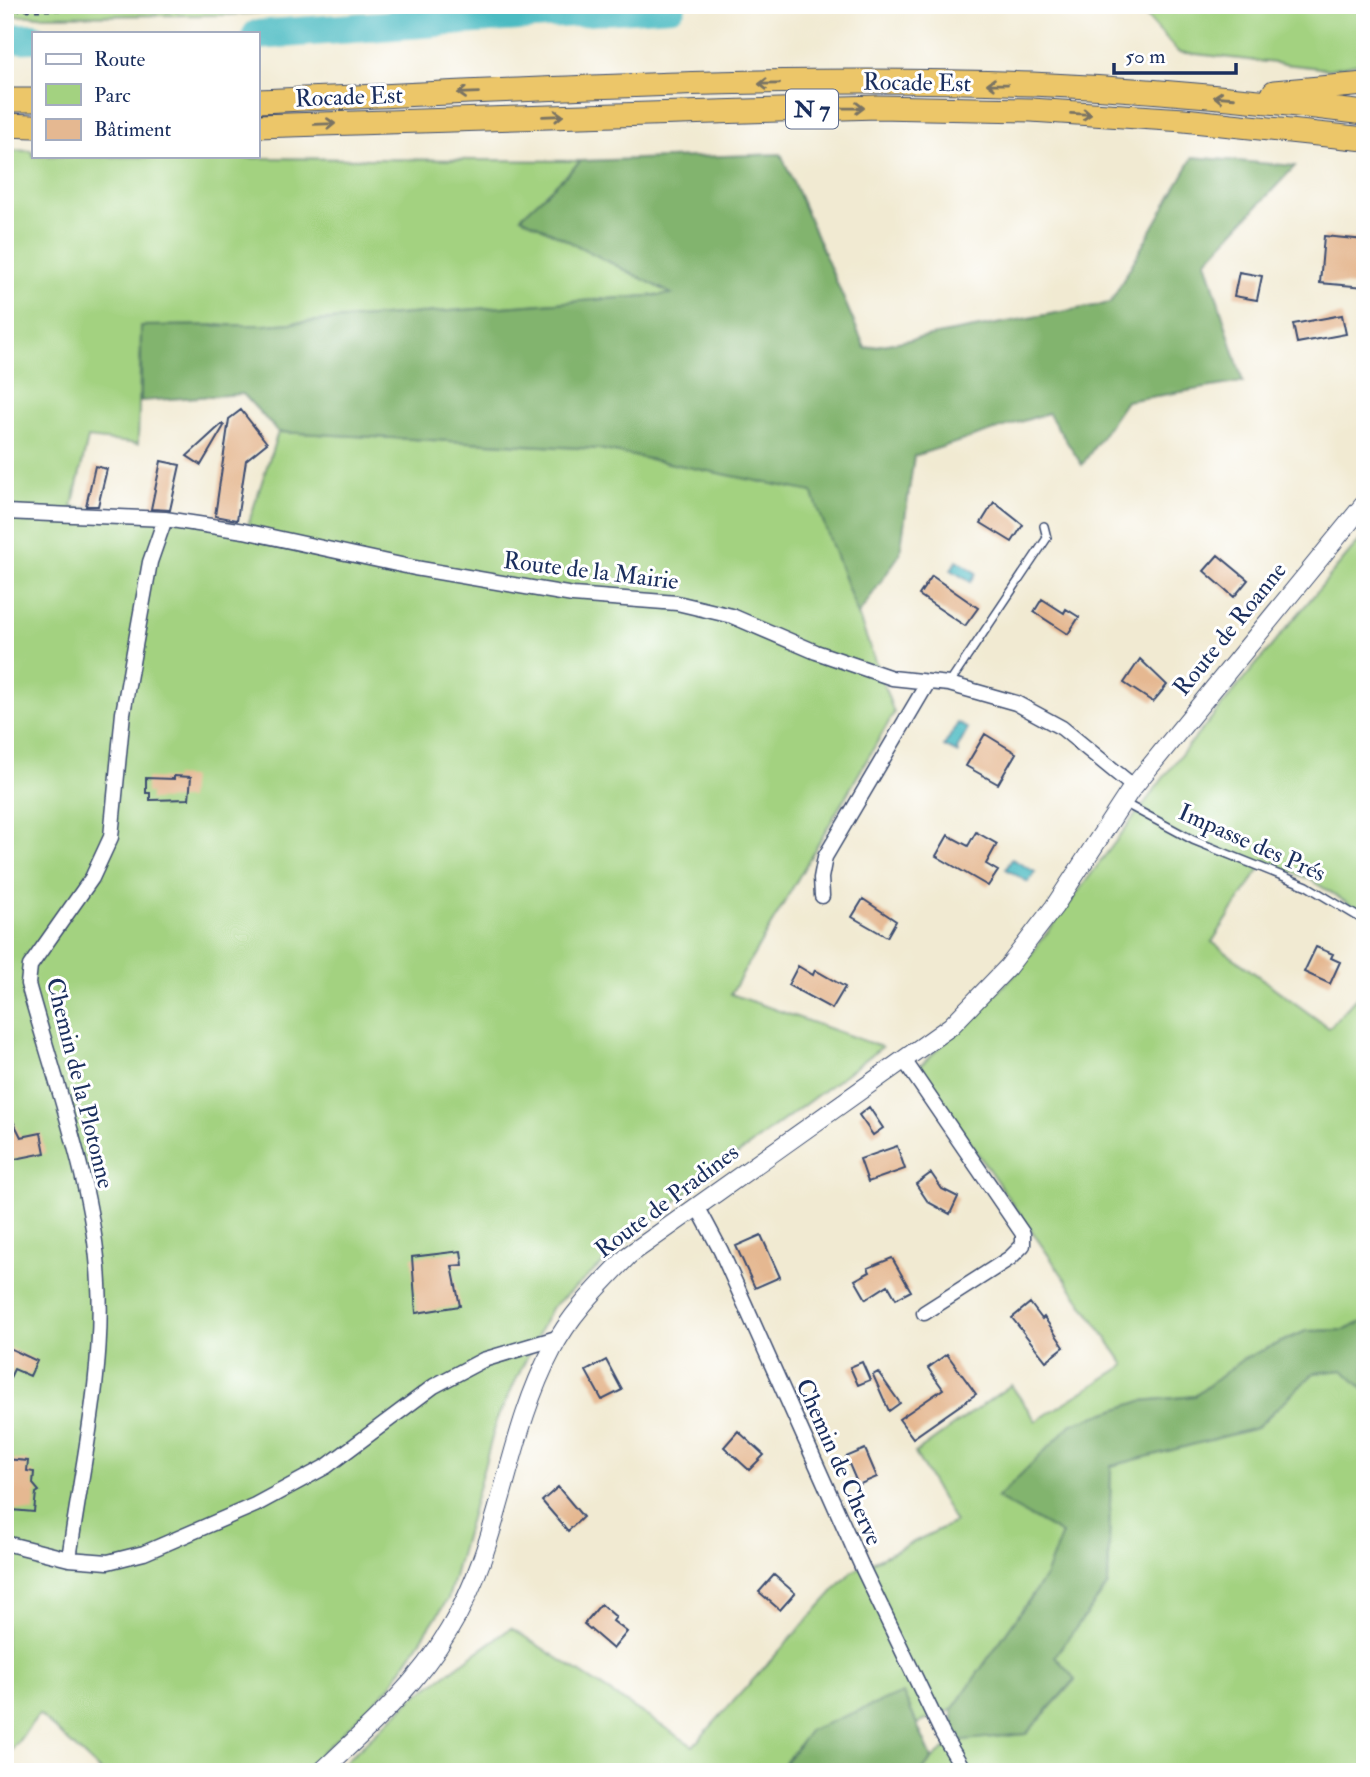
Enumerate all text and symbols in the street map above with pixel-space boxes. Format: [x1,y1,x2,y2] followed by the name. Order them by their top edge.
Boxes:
[32,32,259,158] legend
[1114,32,1237,76] scale bar
[1125,43,1166,70] text: 50 m
[94,46,146,73] text: Route
[863,67,972,99] street label: Rocade Est
[986,77,1009,91] one-way arrow
[758,78,781,91] one-way arrow
[294,80,404,114] street label: Rocade Est
[94,82,131,109] text: Parc
[457,87,480,100] one-way arrow
[786,90,838,128] road number: N 7
[1213,91,1236,104] one-way arrow
[842,101,865,115] one-way arrow
[1069,107,1092,120] one-way arrow
[541,109,564,122] one-way arrow
[94,116,171,143] text: Bâtiment
[314,117,337,130] one-way arrow
[502,545,680,597] street label: Route de la Mairie
[1166,556,1294,702] street label: Route de Roanne
[1174,797,1330,889] street label: Impasse des Prés
[39,974,121,1192] street label: Chemin de la Plotonne
[589,1137,745,1265] street label: Route de Pradines
[788,1374,890,1550] street label: Chemin de Cherve

